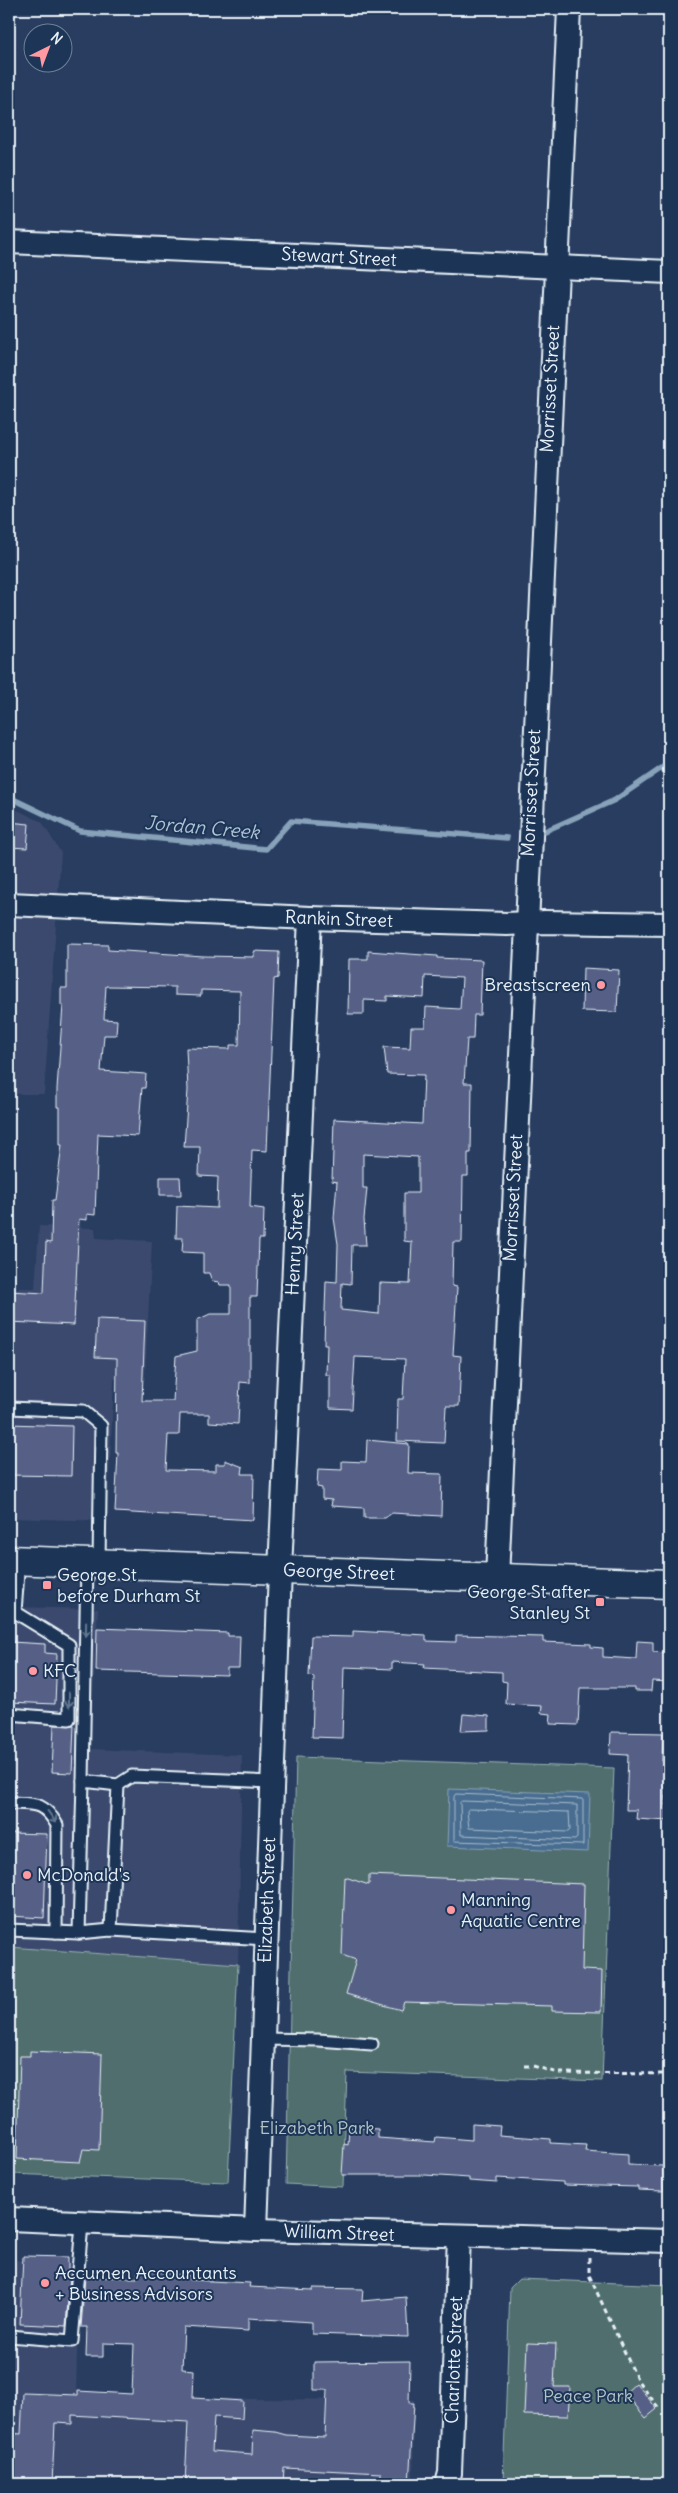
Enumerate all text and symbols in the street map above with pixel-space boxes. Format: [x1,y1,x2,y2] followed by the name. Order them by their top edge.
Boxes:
[22,22,72,72] north arrow
[47,28,66,48] text: N
[281,242,397,271] street label: Stewart Street
[535,325,564,453] street label: Morrisset Street
[516,729,545,857] street label: Morrisset Street
[144,810,262,844] water label: Jordan Creek
[285,905,393,932] street label: Rankin Street
[484,973,591,996] place label: Breastscreen
[595,979,607,991] marker: Breastscreen
[498,1134,527,1262] street label: Morrisset Street
[280,1192,309,1296] street label: Henry Street
[283,1558,395,1585] street label: George Street
[57,1563,200,1607] place label: George St before Durham St
[41,1579,53,1591] marker: George St before Durham St
[467,1580,591,1624] place label: George St after Stanley St
[594,1596,606,1608] marker: George St after Stanley St
[81,1620,91,1637] one-way arrow
[43,1659,76,1682] place label: KFC
[27,1665,39,1677] marker: KFC
[64,1692,74,1708] one-way arrow
[47,1810,57,1824] one-way arrow
[253,1837,280,1963] street label: Elizabeth Street
[37,1863,130,1886] place label: McDonald's
[21,1869,33,1881] marker: McDonald's
[461,1888,581,1932] place label: Manning Aquatic Centre
[445,1904,457,1916] marker: Manning Aquatic Centre
[260,2116,374,2139] park label: Elizabeth Park
[283,2219,395,2246] street label: William Street
[55,2261,237,2305] place label: Accumen Accountants + Business Advisors
[39,2277,51,2289] marker: Accumen Accountants + Business Advisors
[440,2296,467,2424] street label: Charlotte Street
[543,2384,633,2407] park label: Peace Park

